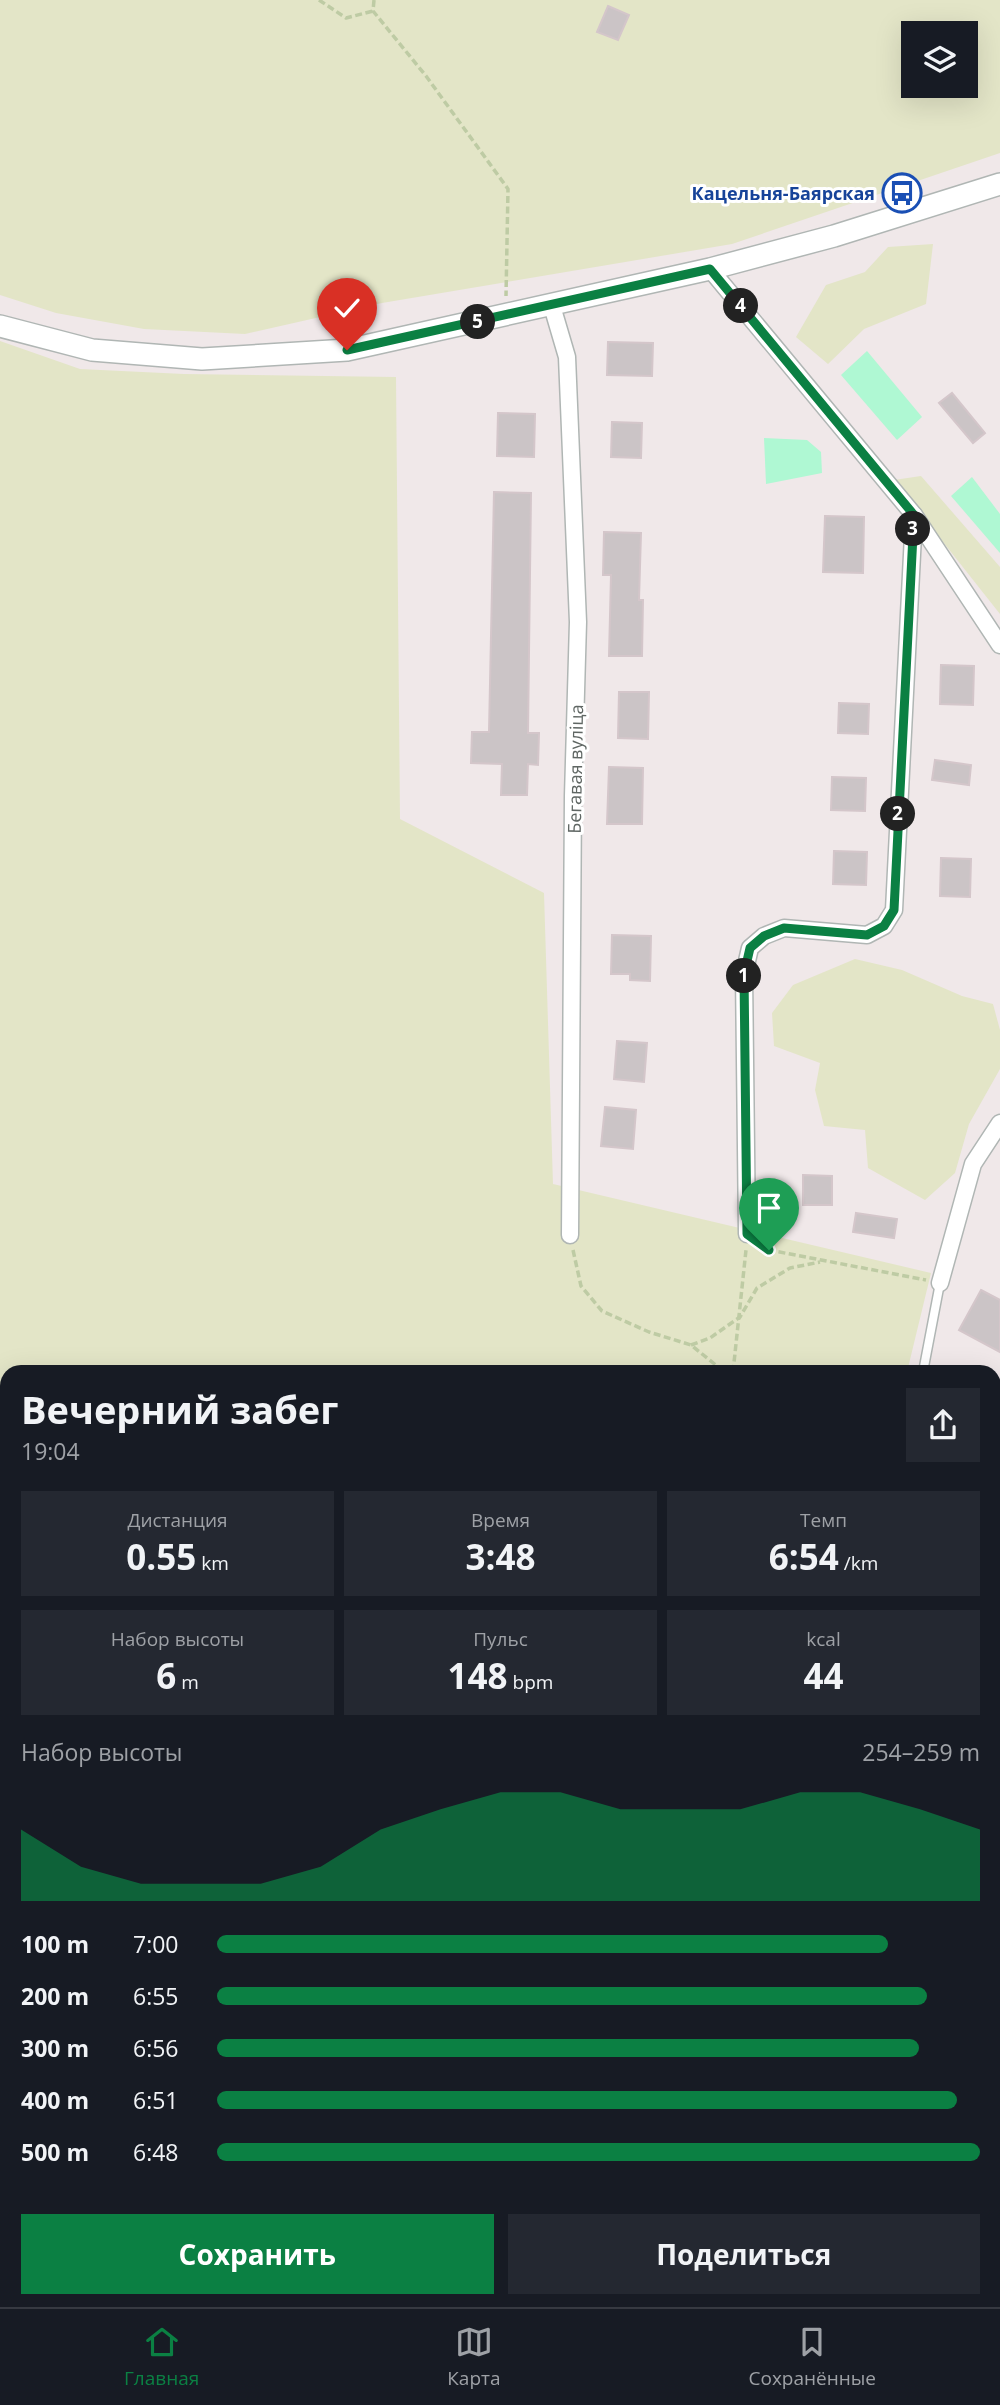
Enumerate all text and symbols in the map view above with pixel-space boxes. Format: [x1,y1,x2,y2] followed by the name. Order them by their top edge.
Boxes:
[901,21,978,98] map controls
[901,21,978,98] button: layers
[881,172,923,214] bus stop icon: Кацельня-Баярская
[692,181,875,205] place label: Кацельня-Баярская
[317,278,377,350] pin
[724,288,758,324] pin: 4
[328,289,366,327] icon: check
[735,292,746,318] text: 4
[461,304,496,340] pin: 5
[472,308,483,334] text: 5
[895,512,930,546] pin: 3
[907,515,918,541] text: 3
[562,704,588,834] street label: Бегавая вуліца
[880,796,916,832] pin: 2
[892,800,903,826] text: 2
[726,958,762,993] pin: 1
[738,962,749,988] text: 1
[739,1178,799,1250] pin
[750,1189,788,1227] icon: arrive
[21,1383,338,1435] text: Вечерний забег
[906,1388,980,1462] button: share
[21,1435,80,1467] text: 19:04
[127,1507,228,1533] text: Дистанция
[471,1507,530,1533] text: Время
[800,1507,847,1533] text: Темп
[126,1533,196,1580] text: 0.55
[465,1533,536,1580] text: 3:48
[769,1533,839,1580] text: 6:54
[196,1550,229,1576] text: km
[839,1550,878,1576] text: /km
[111,1626,244,1652] text: Набор высоты
[473,1626,528,1652] text: Пульс
[806,1626,841,1652] text: kcal
[156,1652,176,1699] text: 6
[448,1652,508,1699] text: 148
[803,1652,844,1699] text: 44
[176,1669,199,1695] text: m
[508,1669,553,1695] text: bpm
[21,1736,183,1768] text: Набор высоты
[862,1736,980,1768] text: 254–259 m
[21,1928,89,1960] text: 100 m
[133,1928,179,1960] text: 7:00
[21,1980,89,2012] text: 200 m
[133,1980,179,2012] text: 6:55
[21,2032,89,2064] text: 300 m
[133,2032,179,2064] text: 6:56
[21,2084,89,2116] text: 400 m
[133,2084,179,2116] text: 6:51
[21,2136,89,2168] text: 500 m
[133,2136,179,2168] text: 6:48
[21,2214,494,2294] button: Сохранить
[508,2214,980,2294] button: Поделиться
[124,2323,199,2391] tab: Главная
[447,2323,501,2391] tab: Карта
[748,2323,876,2391] tab: Сохранённые

